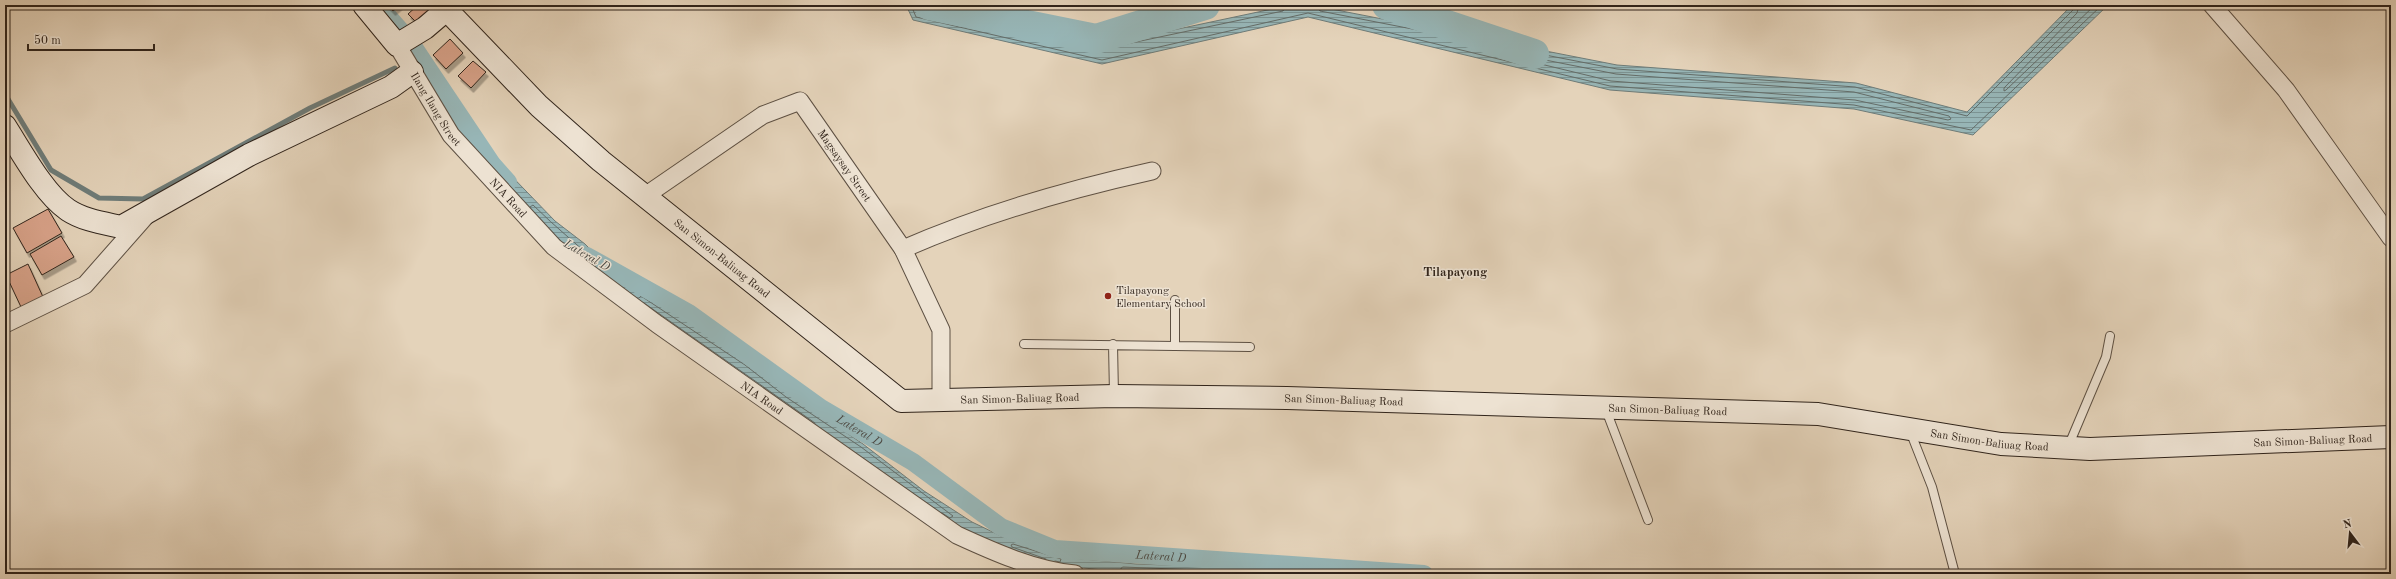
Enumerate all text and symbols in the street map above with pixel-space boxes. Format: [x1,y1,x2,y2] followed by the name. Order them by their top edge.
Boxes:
[28,26,154,52] scale bar
[34,34,61,47] text: 50 m
[408,71,462,149] street label: Ilang Ilang Street
[815,128,872,204] street label: Magsaysay Street
[487,177,528,221] street label: NIA Road
[671,218,771,301] street label: San Simon-Baliuag Road
[561,237,611,274] water label: Lateral D
[1423,266,1488,279] district label: Tilapayong
[1116,286,1206,310] place label: Tilapayong Elementary School
[1103,291,1113,301] marker: Tilapayong Elementary School
[738,380,784,418] street label: NIA Road
[960,393,1080,407] street label: San Simon-Baliuag Road
[1284,394,1404,409] street label: San Simon-Baliuag Road
[1608,404,1728,418] street label: San Simon-Baliuag Road
[833,413,884,449] water label: Lateral D
[1929,428,2049,454] street label: San Simon-Baliuag Road
[2253,434,2373,449] street label: San Simon-Baliuag Road
[2330,513,2370,553] north arrow
[2342,518,2354,531] text: N
[1134,549,1187,565] water label: Lateral D

